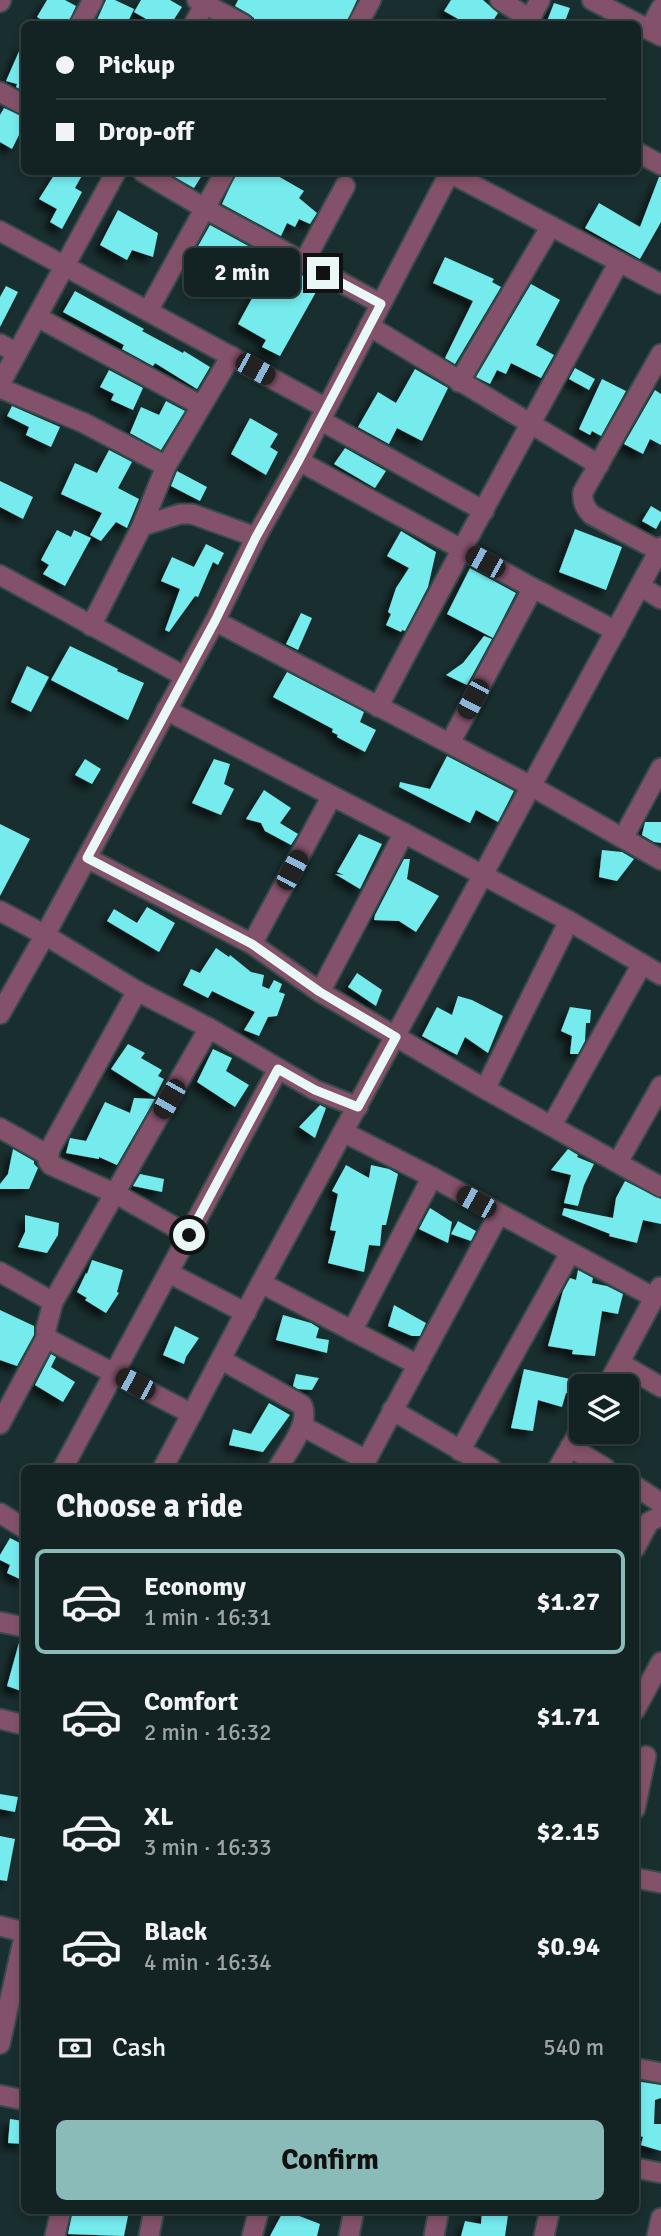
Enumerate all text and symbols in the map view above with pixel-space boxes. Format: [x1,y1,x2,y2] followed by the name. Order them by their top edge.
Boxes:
[98,49,175,81] text: Pickup
[98,116,194,148] text: Drop-off
[183,248,298,298] callout: 2 min
[307,257,339,289] route end
[214,258,270,287] text: 2 min
[232,350,279,388] car
[462,543,509,581] car
[454,676,493,722] car
[273,847,312,893] car
[150,1076,189,1122] car
[453,1183,500,1221] car
[173,1219,205,1251] route start
[112,1365,159,1403] car
[569,1374,639,1444] map controls
[569,1374,639,1444] button: layers
[56,1487,243,1526] text: Choose a ride
[60,1570,123,1633] icon: car
[144,1571,246,1603] text: Economy
[536,1586,600,1618] text: $1.27
[144,1603,272,1632] text: 1 min · 16:31
[60,1685,123,1748] icon: car
[144,1686,238,1718] text: Comfort
[536,1701,600,1733] text: $1.71
[144,1718,272,1747] text: 2 min · 16:32
[60,1800,123,1863] icon: car
[144,1801,174,1833] text: XL
[536,1816,600,1848] text: $2.15
[144,1833,272,1862] text: 3 min · 16:33
[60,1915,123,1978] icon: car
[144,1916,207,1948] text: Black
[536,1931,600,1963] text: $0.94
[144,1948,272,1977] text: 4 min · 16:34
[56,2029,94,2067] icon: cash
[112,2032,166,2064] text: Cash
[543,2033,604,2062] text: 540 m
[56,2120,604,2200] button: Confirm

